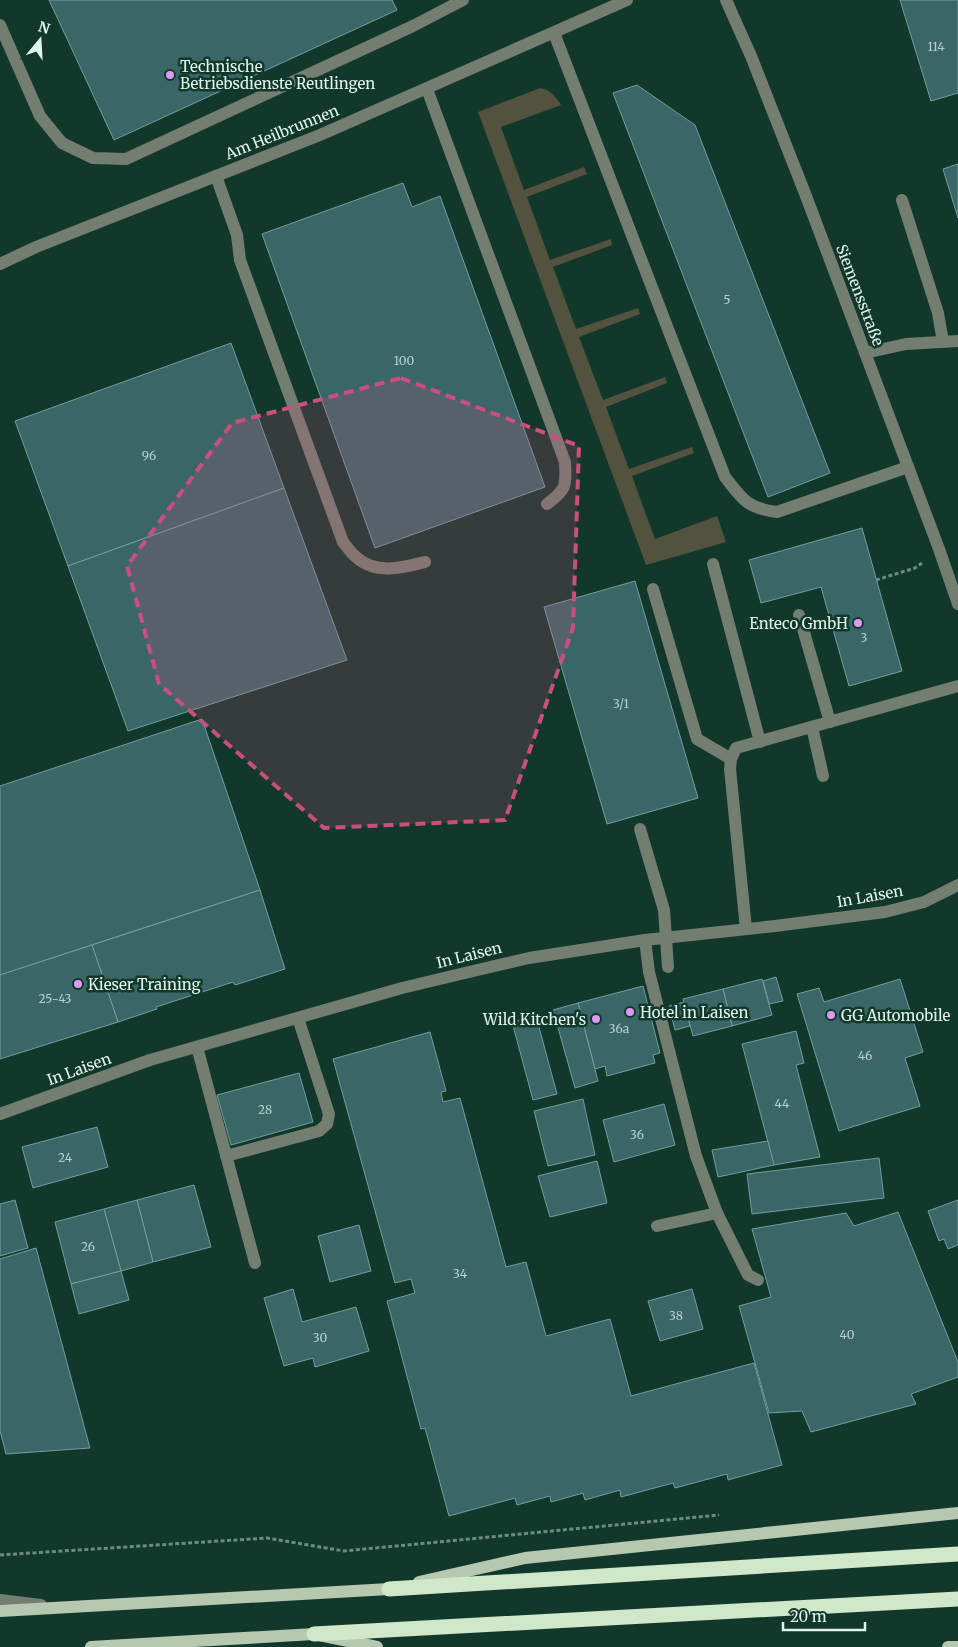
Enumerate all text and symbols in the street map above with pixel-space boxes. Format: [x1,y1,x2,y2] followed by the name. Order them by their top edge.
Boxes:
[15,15,65,65] north arrow
[36,17,52,38] text: N
[927,39,945,54] house number: 114
[180,57,375,93] place label: Technische Betriebsdienste Reutlingen
[164,69,176,81] marker: Technische Betriebsdienste Reutlingen
[222,101,342,164] street label: Am Heilbrunnen
[832,242,888,349] street label: Siemensstraße
[723,292,731,307] house number: 5
[394,353,414,368] house number: 100
[142,448,156,463] house number: 96
[749,614,848,633] place label: Enteco GmbH
[852,617,864,629] marker: Enteco GmbH
[861,630,868,645] house number: 3
[613,696,630,711] house number: 3/1
[835,881,905,911] street label: In Laisen
[434,938,504,972] street label: In Laisen
[88,975,201,994] place label: Kieser Training
[72,978,84,990] marker: Kieser Training
[39,991,72,1006] house number: 25-43
[640,1003,748,1022] place label: Hotel in Laisen
[624,1006,636,1018] marker: Hotel in Laisen
[841,1006,951,1025] place label: GG Automobile
[825,1009,837,1021] marker: GG Automobile
[482,1010,586,1029] place label: Wild Kitchen's
[590,1013,602,1025] marker: Wild Kitchen's
[609,1021,630,1036] house number: 36a
[858,1048,872,1063] house number: 46
[44,1049,114,1089] street label: In Laisen
[775,1096,790,1111] house number: 44
[258,1102,272,1117] house number: 28
[630,1127,644,1142] house number: 36
[58,1150,73,1165] house number: 24
[81,1239,95,1254] house number: 26
[453,1266,468,1281] house number: 34
[669,1308,683,1323] house number: 38
[840,1327,855,1342] house number: 40
[313,1330,327,1345] house number: 30
[783,1600,866,1632] scale bar
[790,1607,827,1626] text: 20 m

